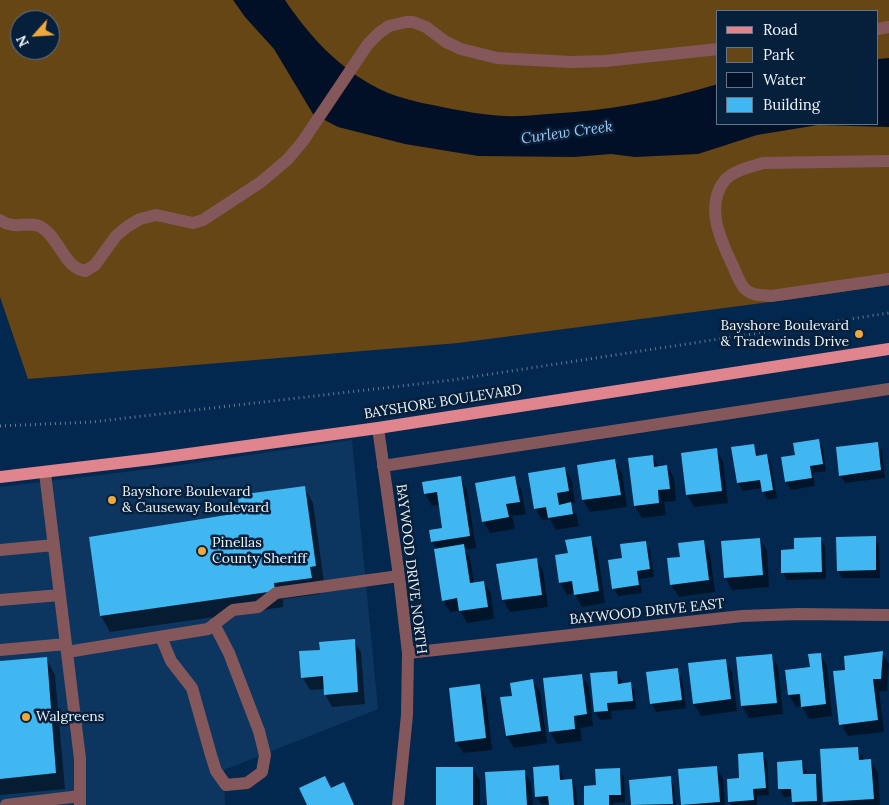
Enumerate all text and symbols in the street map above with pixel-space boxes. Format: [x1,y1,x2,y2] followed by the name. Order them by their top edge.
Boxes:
[10,10,60,60] north arrow
[716,10,879,125] legend
[763,20,798,39] text: Road
[12,32,33,50] text: N
[763,45,794,64] text: Park
[763,70,805,89] text: Water
[763,95,820,114] text: Building
[520,118,614,148] water label: Curlew Creek
[720,318,849,351] place label: Bayshore Boulevard & Tradewinds Drive
[853,328,865,340] marker: Bayshore Boulevard & Tradewinds Drive
[363,381,523,423] street label: BAYSHORE BOULEVARD
[392,483,430,655] street label: BAYWOOD DRIVE NORTH
[122,484,269,516] place label: Bayshore Boulevard & Causeway Boulevard
[106,494,118,506] marker: Bayshore Boulevard & Causeway Boulevard
[212,535,307,568] place label: Pinellas County Sheriff
[196,545,208,557] marker: Pinellas County Sheriff
[569,596,725,628] street label: BAYWOOD DRIVE EAST
[36,709,104,725] place label: Walgreens
[20,711,32,723] marker: Walgreens

